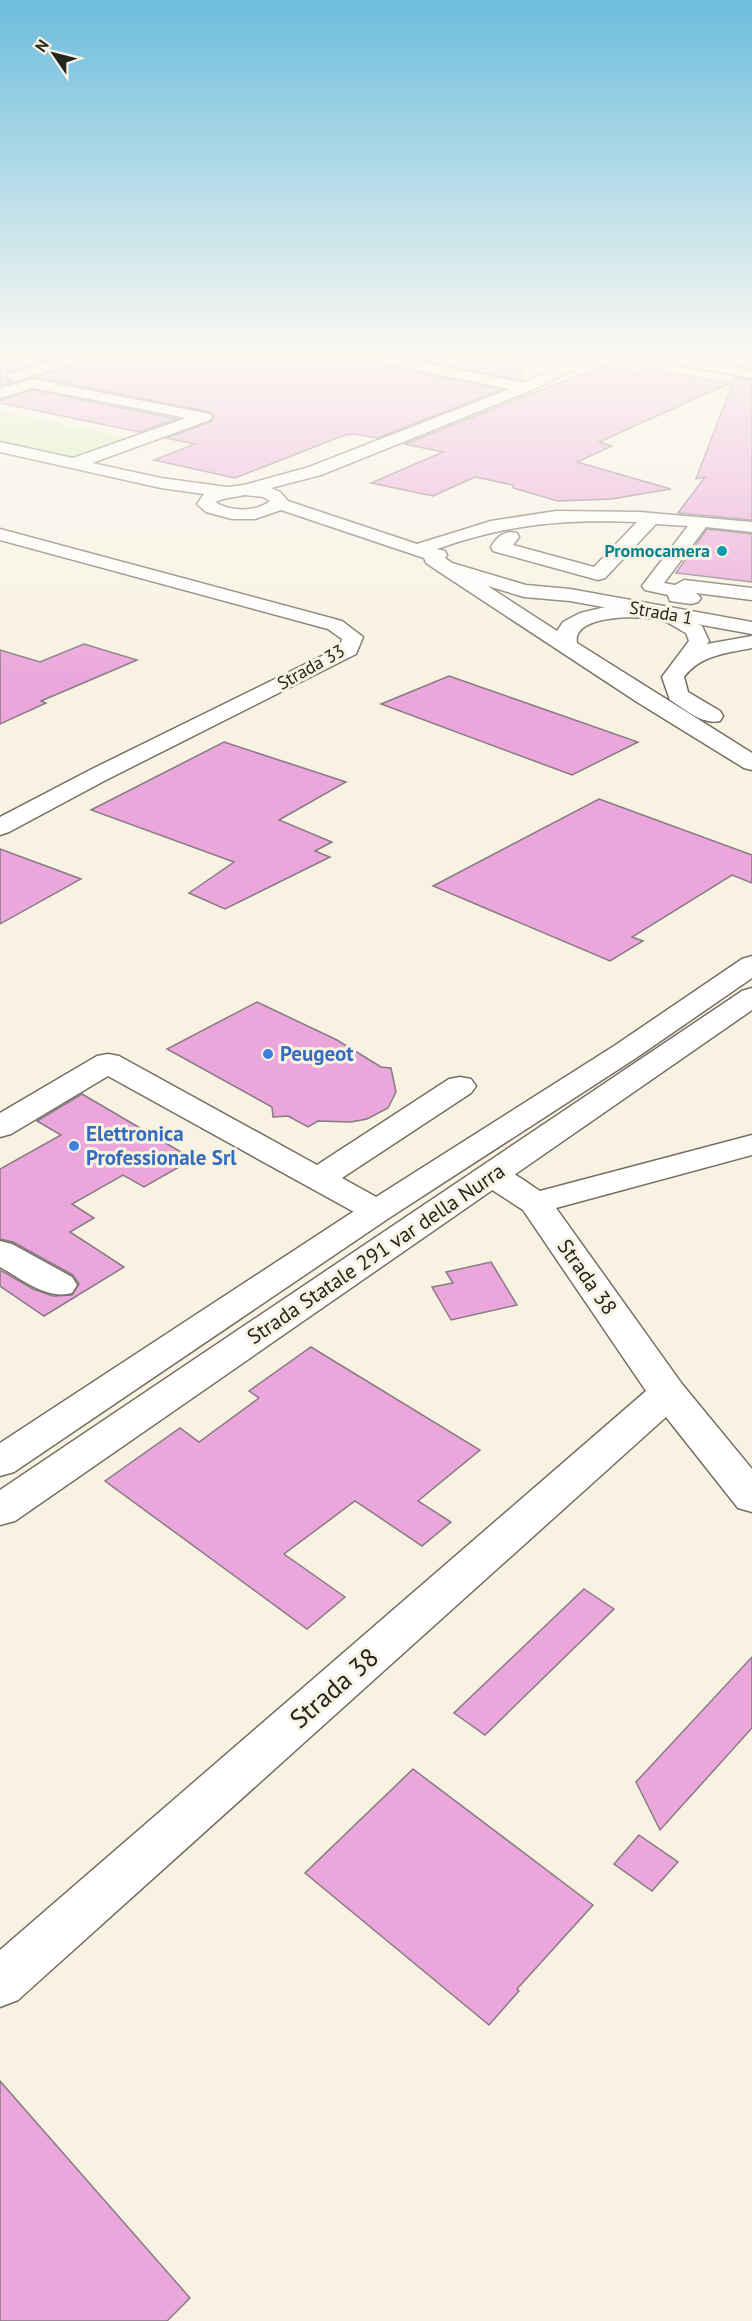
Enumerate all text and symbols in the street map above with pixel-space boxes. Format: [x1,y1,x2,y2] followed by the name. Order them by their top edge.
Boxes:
[24,24,84,84] north arrow
[31,35,53,55] text: N
[604,539,710,562] place label: Promocamera
[715,544,729,558] marker: Promocamera
[628,596,695,629] street label: Strada 1
[273,639,349,694] street label: Strada 33
[280,1040,354,1067] place label: Peugeot
[261,1047,275,1061] marker: Peugeot
[86,1120,237,1171] place label: Elettronica Professionale Srl
[67,1139,81,1153] marker: Elettronica Professionale Srl
[242,1157,510,1350] street label: Strada Statale 291 var della Nurra
[552,1234,623,1320] street label: Strada 38
[283,1640,385,1735] street label: Strada 38

